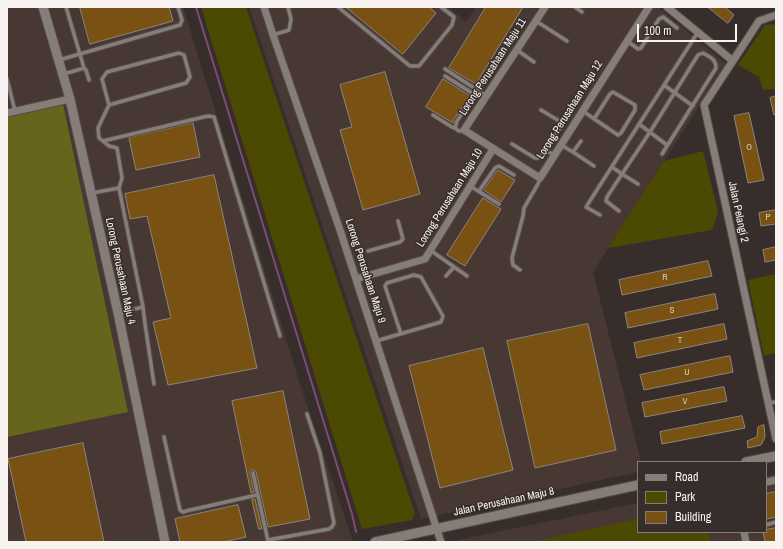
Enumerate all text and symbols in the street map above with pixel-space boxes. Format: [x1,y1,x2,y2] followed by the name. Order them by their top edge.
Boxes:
[457,16,529,118] street label: Lorong Perusahaan Maju 11
[639,16,739,42] scale bar
[644,23,671,39] text: 100 m
[534,58,606,162] street label: Lorong Perusahaan Maju 12
[746,143,752,153] house number: O
[414,146,486,250] street label: Lorong Perusahaan Maju 10
[725,180,751,244] street label: Jalan Pelangi 2
[766,213,770,223] house number: P
[102,216,138,326] street label: Lorong Perusahaan Maju 4
[342,217,388,325] street label: Lorong Perusahaan Maju 9
[662,273,668,283] house number: R
[670,306,674,316] house number: S
[678,336,682,346] house number: T
[684,368,690,378] house number: U
[683,397,687,407] house number: V
[637,461,767,533] legend
[675,469,699,485] text: Road
[453,485,555,519] street label: Jalan Perusahaan Maju 8
[675,489,695,505] text: Park
[675,509,711,525] text: Building

